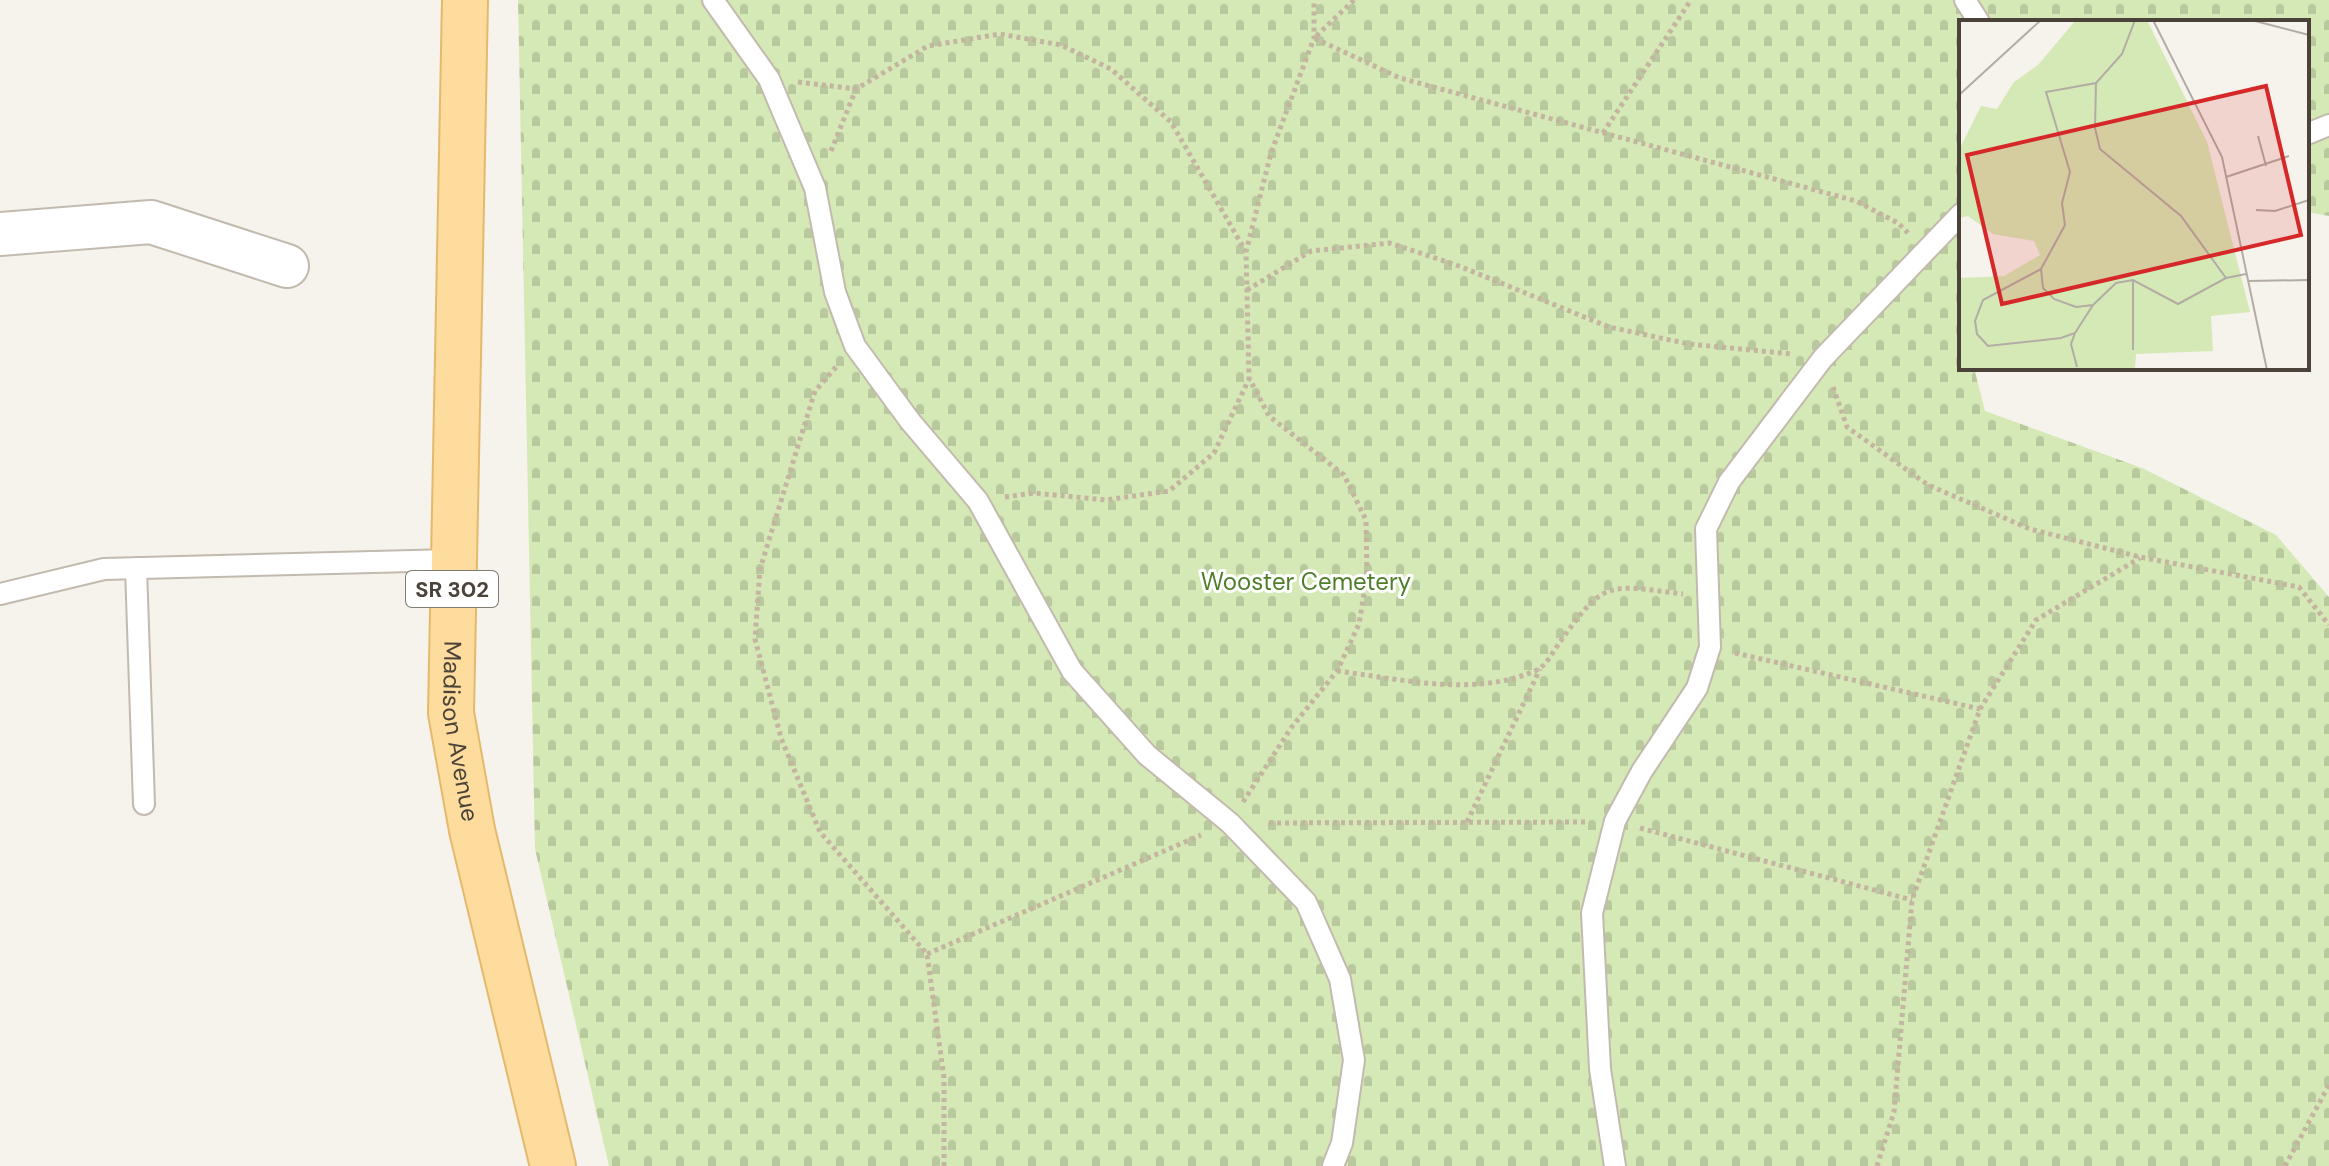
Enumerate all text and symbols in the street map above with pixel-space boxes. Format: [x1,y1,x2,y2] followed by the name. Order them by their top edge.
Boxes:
[1959,20,2309,370] inset map
[1201,566,1411,597] park label: Wooster Cemetery
[406,571,498,607] road number: SR 302
[435,641,486,824] street label: Madison Avenue

